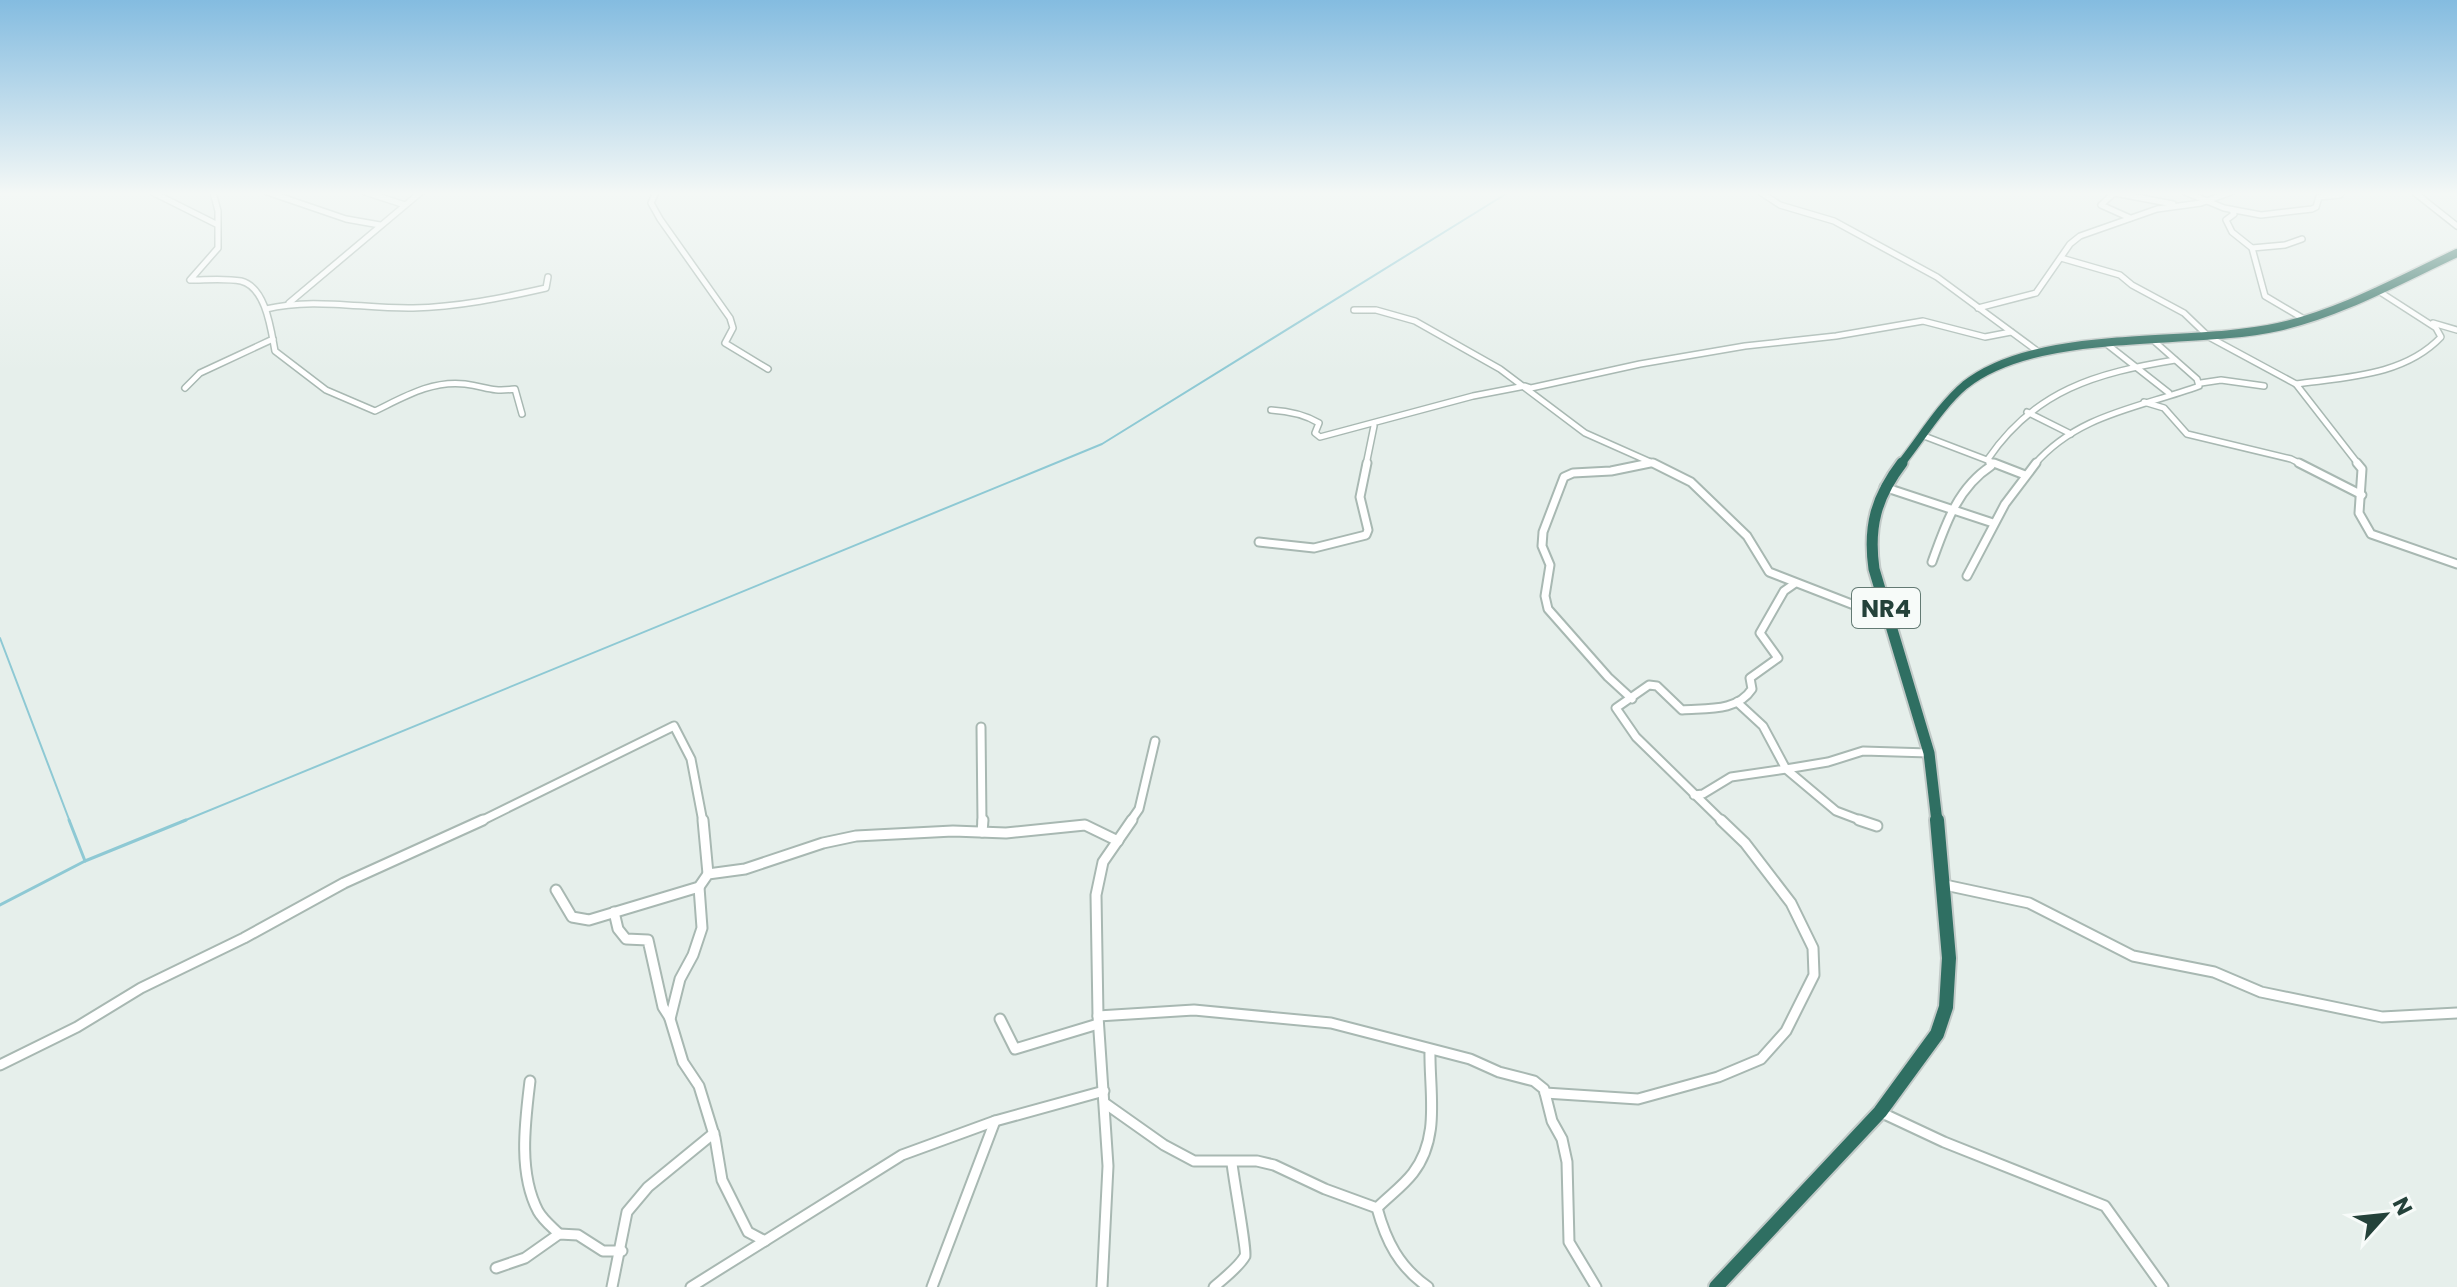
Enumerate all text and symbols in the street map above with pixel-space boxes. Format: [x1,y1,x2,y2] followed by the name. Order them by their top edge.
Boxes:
[1852,588,1920,628] road number: NR4
[2345,1175,2425,1255] north arrow
[2385,1192,2420,1221] text: N

